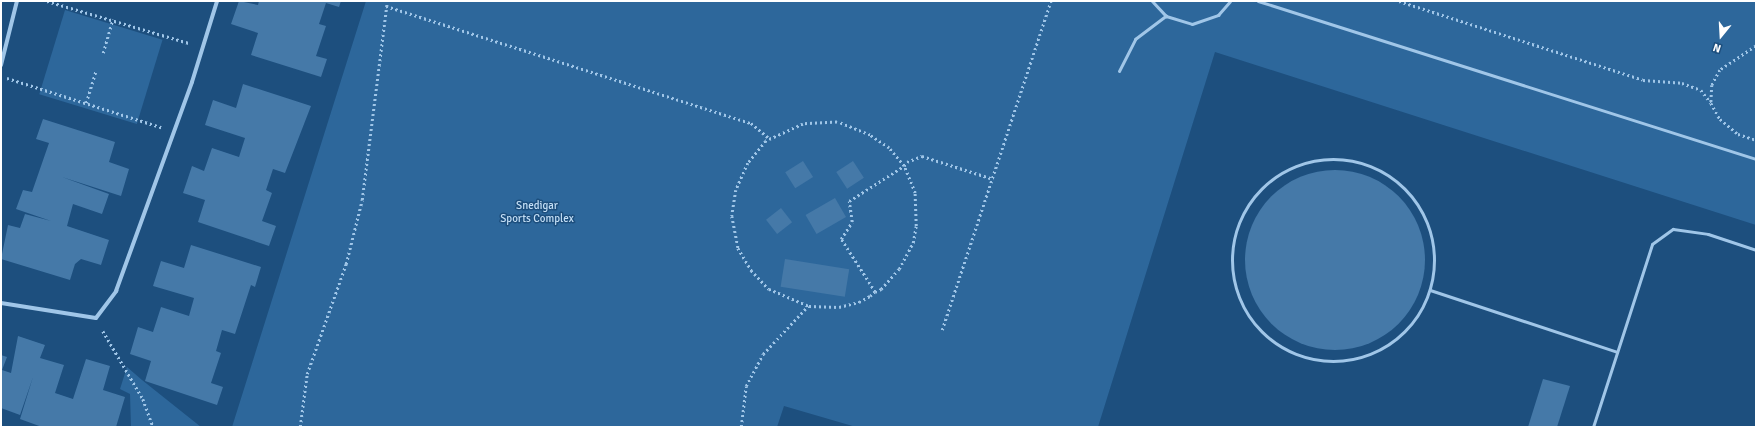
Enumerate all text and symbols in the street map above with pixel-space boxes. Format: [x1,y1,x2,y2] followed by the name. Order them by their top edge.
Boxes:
[1701,16,1741,56] north arrow
[1711,41,1723,55] text: N
[500,200,574,226] park label: Snedigar Sports Complex

